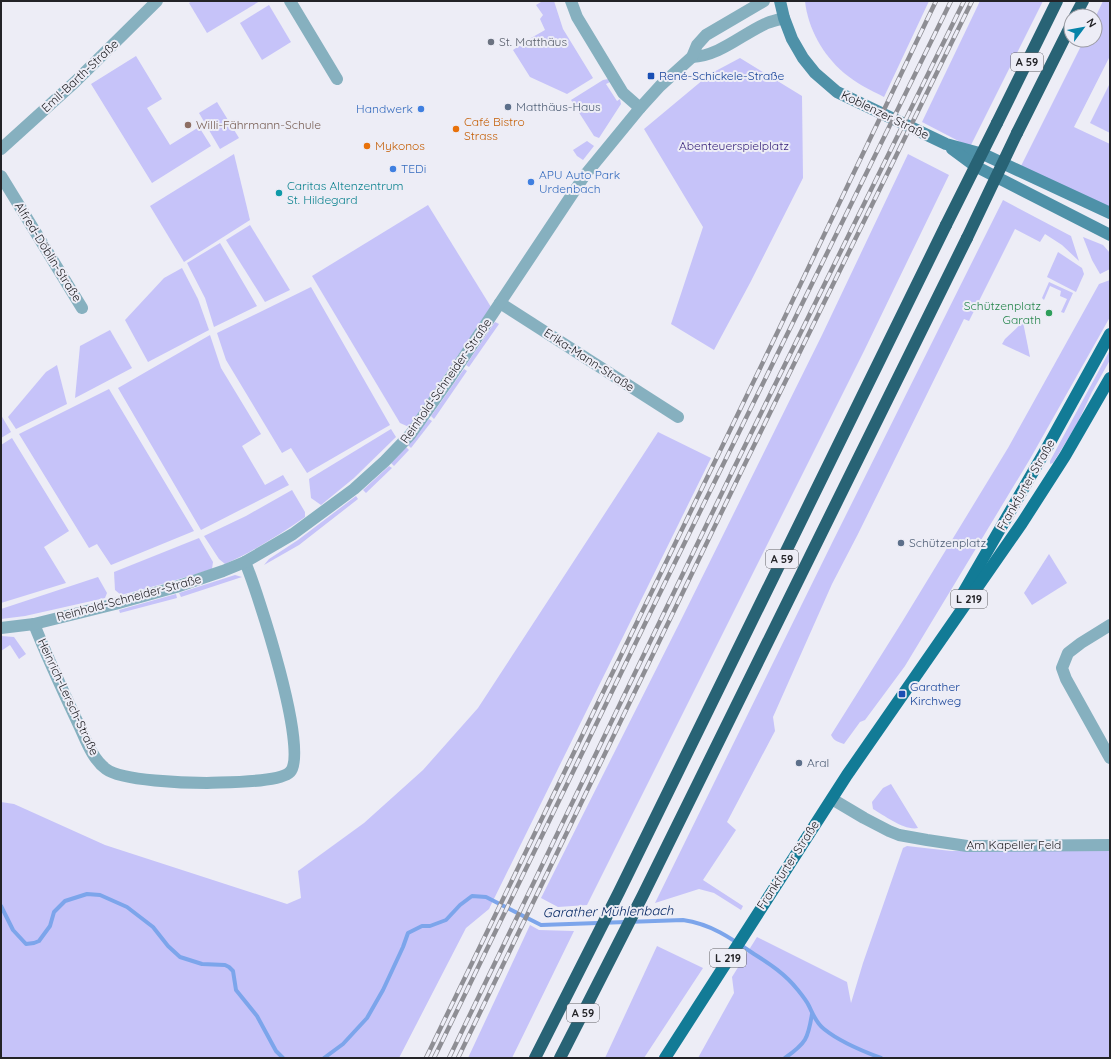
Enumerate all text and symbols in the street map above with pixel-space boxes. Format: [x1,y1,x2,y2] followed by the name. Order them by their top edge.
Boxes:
[1063,8,1103,48] north arrow
[1083,16,1100,30] text: N
[499,34,567,49] place label: St. Matthäus
[38,36,121,115] street label: Emil-Barth-Straße
[486,37,496,47] marker: St. Matthäus
[1011,53,1043,71] road number: A 59
[659,68,785,83] place label: René-Schickele-Straße
[646,71,656,81] marker: René-Schickele-Straße
[839,87,932,142] street label: Koblenzer Straße
[516,99,601,114] place label: Matthäus-Haus
[356,101,413,116] place label: Handwerk
[503,102,513,112] marker: Matthäus-Haus
[416,104,426,114] marker: Handwerk
[464,114,525,143] place label: Café Bistro Strass
[196,117,321,132] place label: Willi-Fährmann-Schule
[183,120,193,130] marker: Willi-Fährmann-Schule
[451,124,461,134] marker: Café Bistro Strass
[375,138,425,153] place label: Mykonos
[679,138,789,153] park label: Abenteuerspielplatz
[362,141,372,151] marker: Mykonos
[401,161,426,176] place label: TEDi
[388,164,398,174] marker: TEDi
[539,167,620,196] place label: APU Auto Park Urdenbach
[526,177,536,187] marker: APU Auto Park Urdenbach
[287,178,404,207] place label: Caritas Altenzentrum St. Hildegard
[274,188,284,198] marker: Caritas Altenzentrum St. Hildegard
[12,199,85,305] street label: Alfred-Döblin-Straße
[964,298,1041,327] place label: Schützenplatz Garath
[1044,308,1054,318] marker: Schützenplatz Garath
[397,315,495,446] street label: Reinhold-Schneider-Straße
[541,325,637,394] street label: Erika-Mann-Straße
[993,436,1058,533] street label: Frankfurter Straße
[909,535,986,550] place label: Schützenplatz
[896,538,906,548] marker: Schützenplatz
[766,550,798,568] road number: A 59
[55,571,203,624] street label: Reinhold-Schneider-Straße
[951,590,987,608] road number: L 219
[35,636,102,758] street label: Heinrich-Lersch-Straße
[910,679,961,708] place label: Garather Kirchweg
[897,689,907,699] marker: Garather Kirchweg
[807,755,829,770] place label: Aral
[794,758,804,768] marker: Aral
[753,817,822,912] street label: Frankfurter Straße
[967,837,1061,852] street label: Am Kapeller Feld
[543,902,674,920] water label: Garather Mühlenbach
[710,949,746,967] road number: L 219
[567,1004,599,1022] road number: A 59

